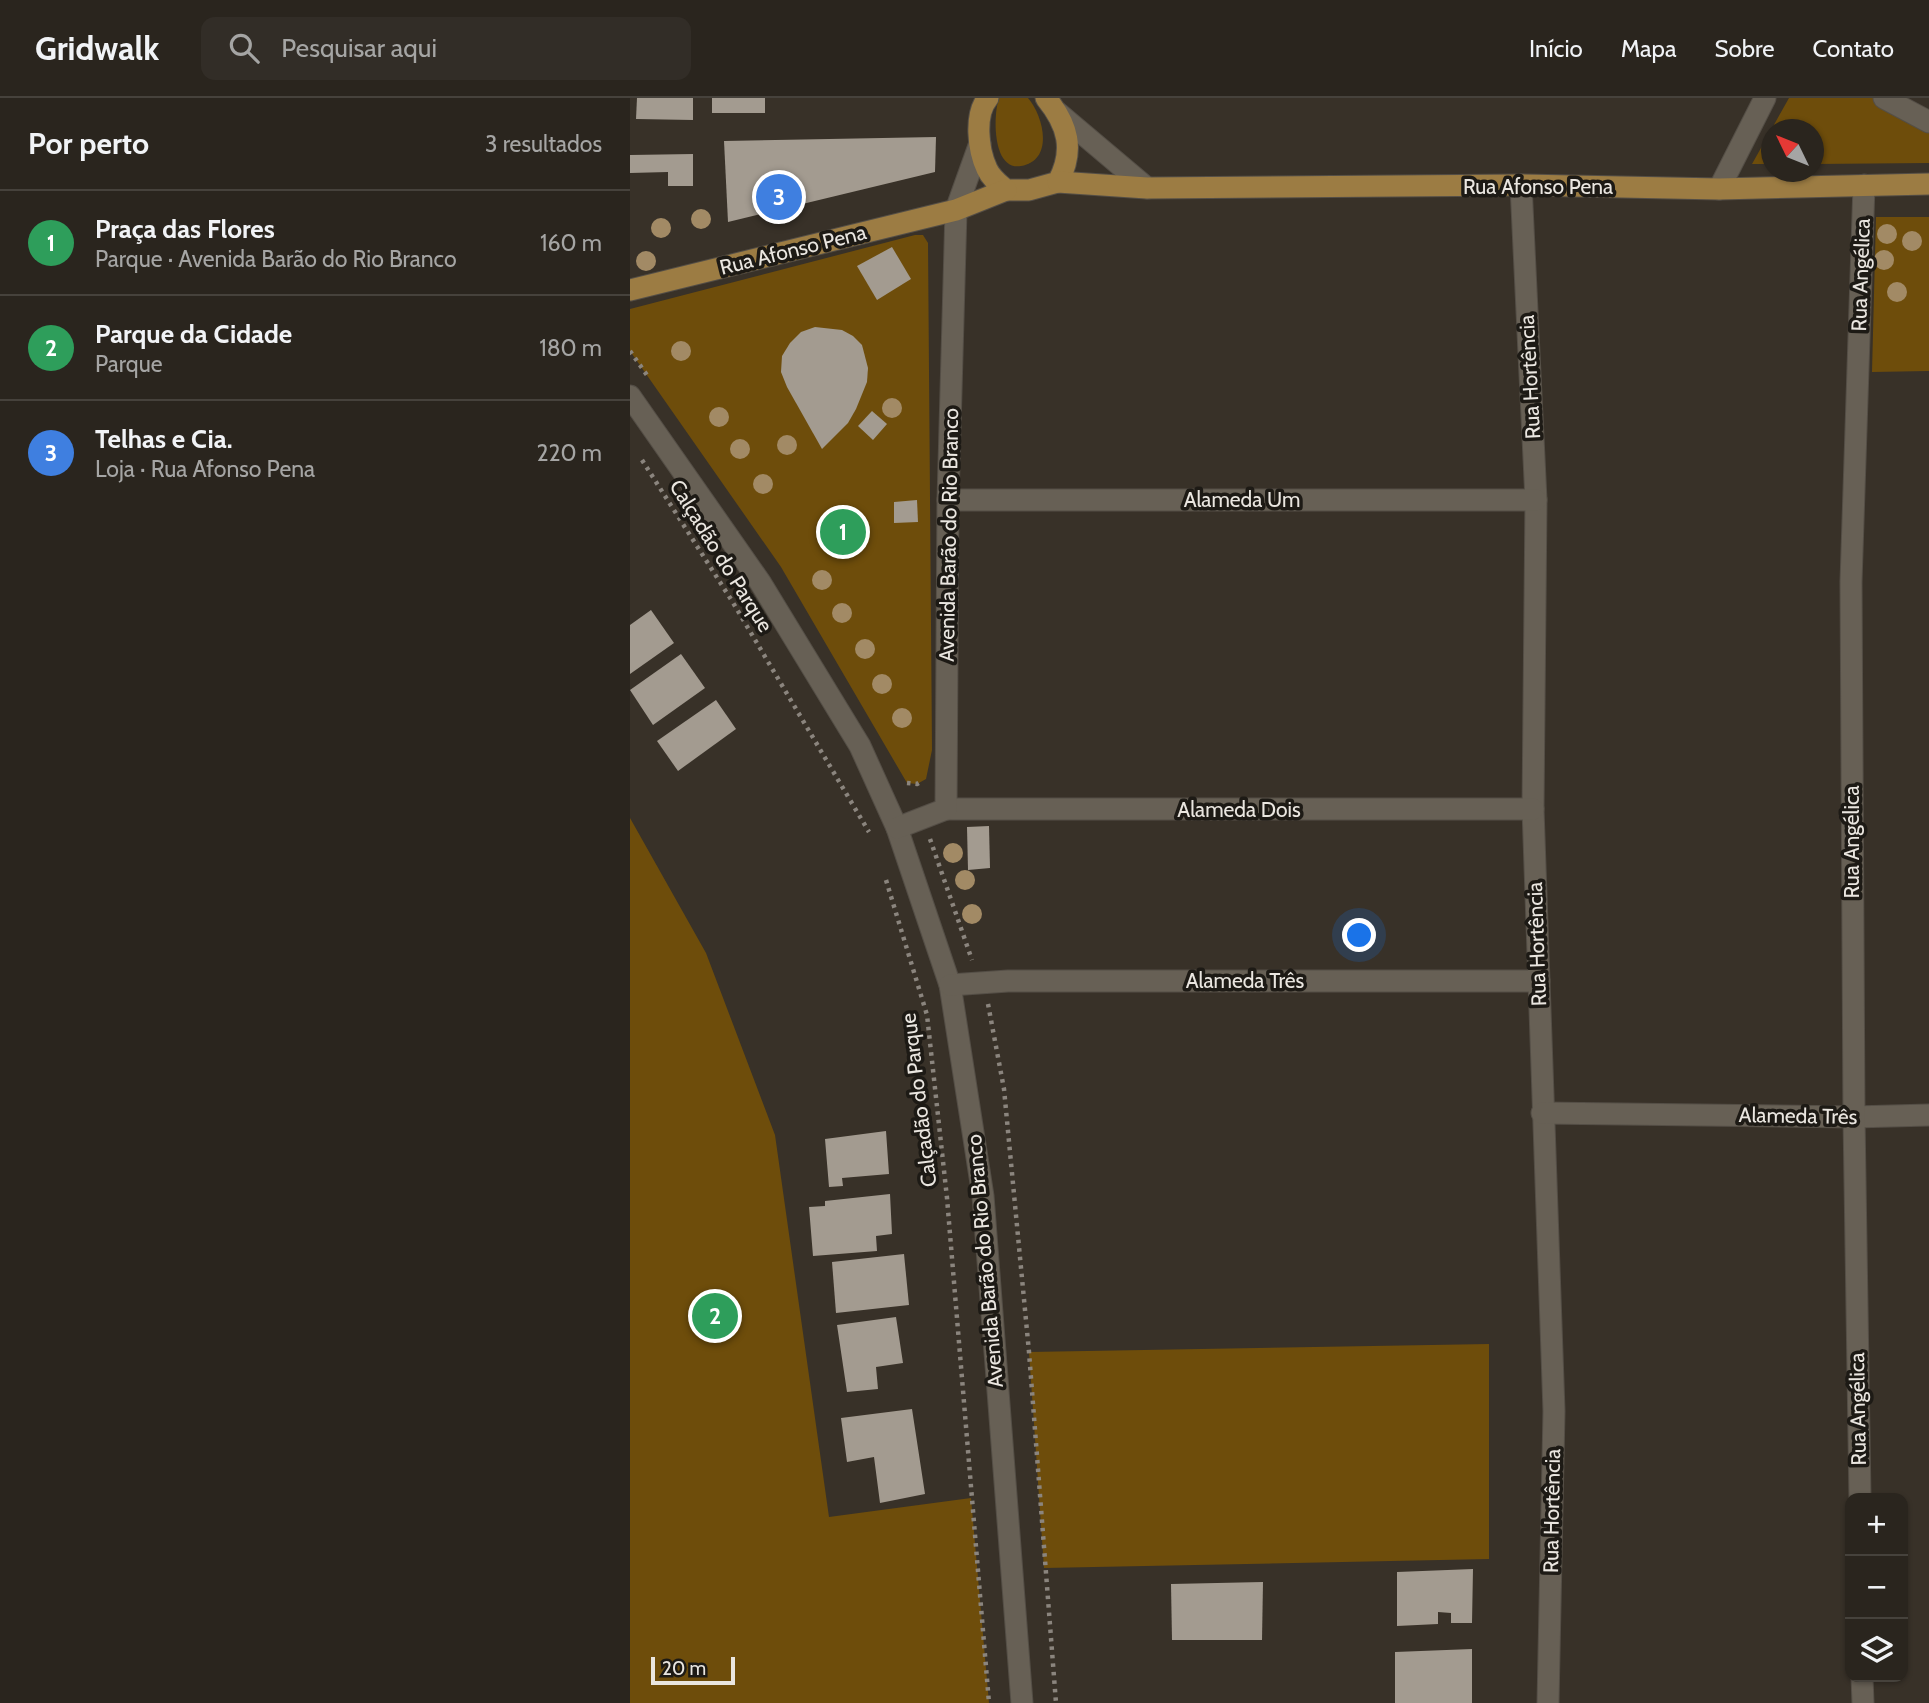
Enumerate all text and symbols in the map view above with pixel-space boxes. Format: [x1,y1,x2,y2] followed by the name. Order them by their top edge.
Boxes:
[201,17,691,80] search box
[35,28,159,68] text: Gridwalk
[225,29,263,67] icon: search
[281,32,437,64] text: Pesquisar aqui
[1529,34,1583,63] text: Início
[1621,34,1676,63] text: Mapa
[1714,34,1775,63] text: Sobre
[1813,34,1894,63] text: Contato
[1761,119,1824,182] north arrow
[28,125,149,162] text: Por perto
[485,130,602,158] text: 3 resultados
[756,171,802,223] pin: 3
[1463,174,1613,199] street label: Rua Afonso Pena
[95,213,275,245] text: Praça das Flores
[1846,218,1875,332] street label: Rua Angélica
[717,219,869,280] street label: Rua Afonso Pena
[47,229,55,257] text: 1
[540,229,602,257] text: 160 m
[95,245,457,273] text: Parque · Avenida Barão do Rio Branco
[1514,314,1545,440] street label: Rua Hortência
[95,318,292,350] text: Parque da Cidade
[45,334,57,362] text: 2
[539,334,602,362] text: 180 m
[95,350,162,378] text: Parque
[934,408,963,662] street label: Avenida Barão do Rio Branco
[95,423,232,455] text: Telhas e Cia.
[45,439,57,467] text: 3
[536,439,602,467] text: 220 m
[95,455,315,483] text: Loja · Rua Afonso Pena
[664,475,779,637] street label: Calçadão do Parque
[1184,487,1300,512] street label: Alameda Um
[820,506,866,558] pin: 1
[1839,785,1864,899] street label: Rua Angélica
[1177,797,1301,822] street label: Alameda Dois
[1522,881,1551,1007] street label: Rua Hortência
[1342,918,1376,952] your location
[1186,968,1305,993] street label: Alameda Três
[895,1011,942,1188] street label: Calçadão do Parque
[1738,1102,1858,1129] street label: Alameda Três
[961,1133,1008,1389] street label: Avenida Barão do Rio Branco
[692,1290,738,1342] pin: 2
[1844,1352,1871,1466] street label: Rua Angélica
[1538,1449,1565,1573] street label: Rua Hortência
[1845,1493,1908,1682] map controls
[1845,1493,1908,1556] button: +
[1845,1556,1908,1619] button: −
[1845,1619,1908,1682] button: layers
[651,1654,735,1686] scale bar
[662,1657,706,1680] text: 20 m

